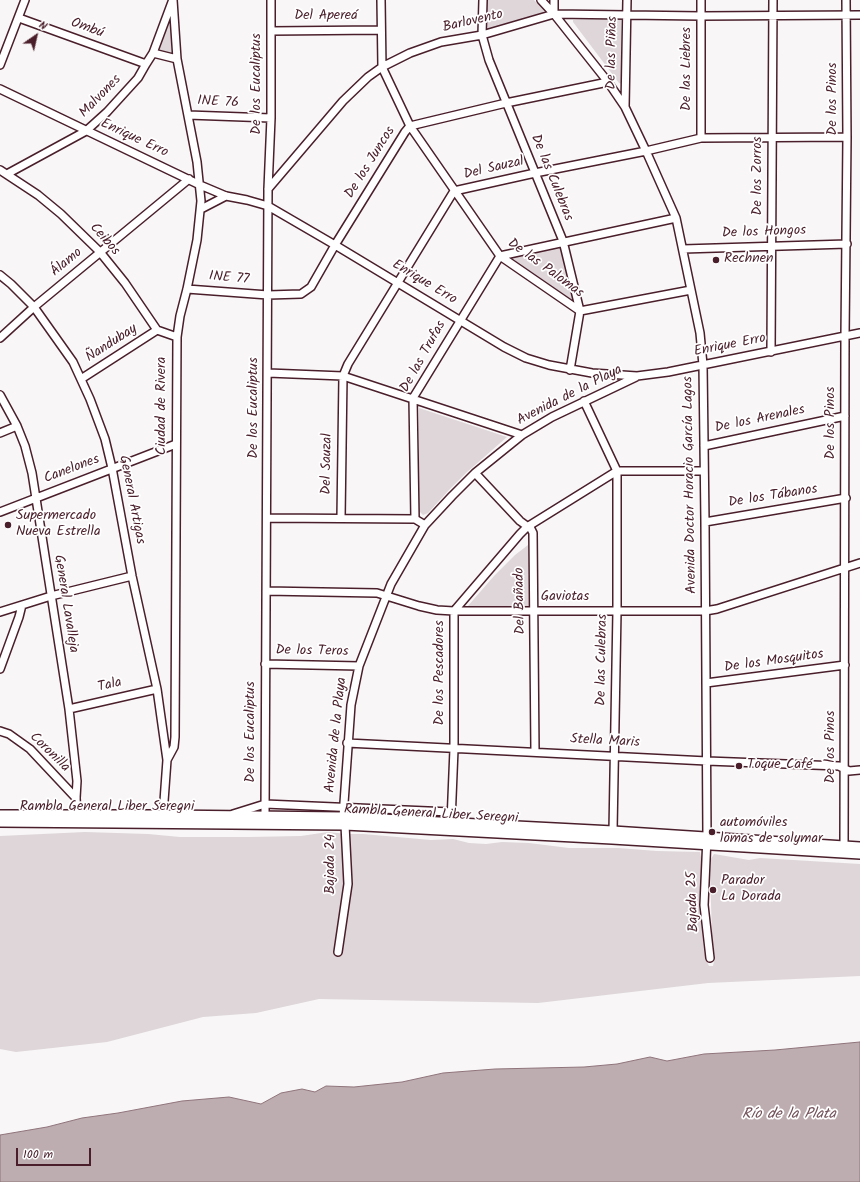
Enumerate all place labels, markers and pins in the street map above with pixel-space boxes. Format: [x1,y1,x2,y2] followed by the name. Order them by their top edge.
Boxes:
[724,252,773,268] place label: Rechnen
[711,255,721,265] marker: Rechnen
[16,509,101,542] place label: Supermercado Nueva Estrella
[3,520,13,530] marker: Supermercado Nueva Estrella
[747,758,812,774] place label: Toque Café
[734,761,744,771] marker: Toque Café
[720,816,823,848] place label: automóviles lomas de solymar
[707,827,717,837] marker: automóviles lomas de solymar
[721,874,781,906] place label: Parador La Dorada
[708,885,718,895] marker: Parador La Dorada

